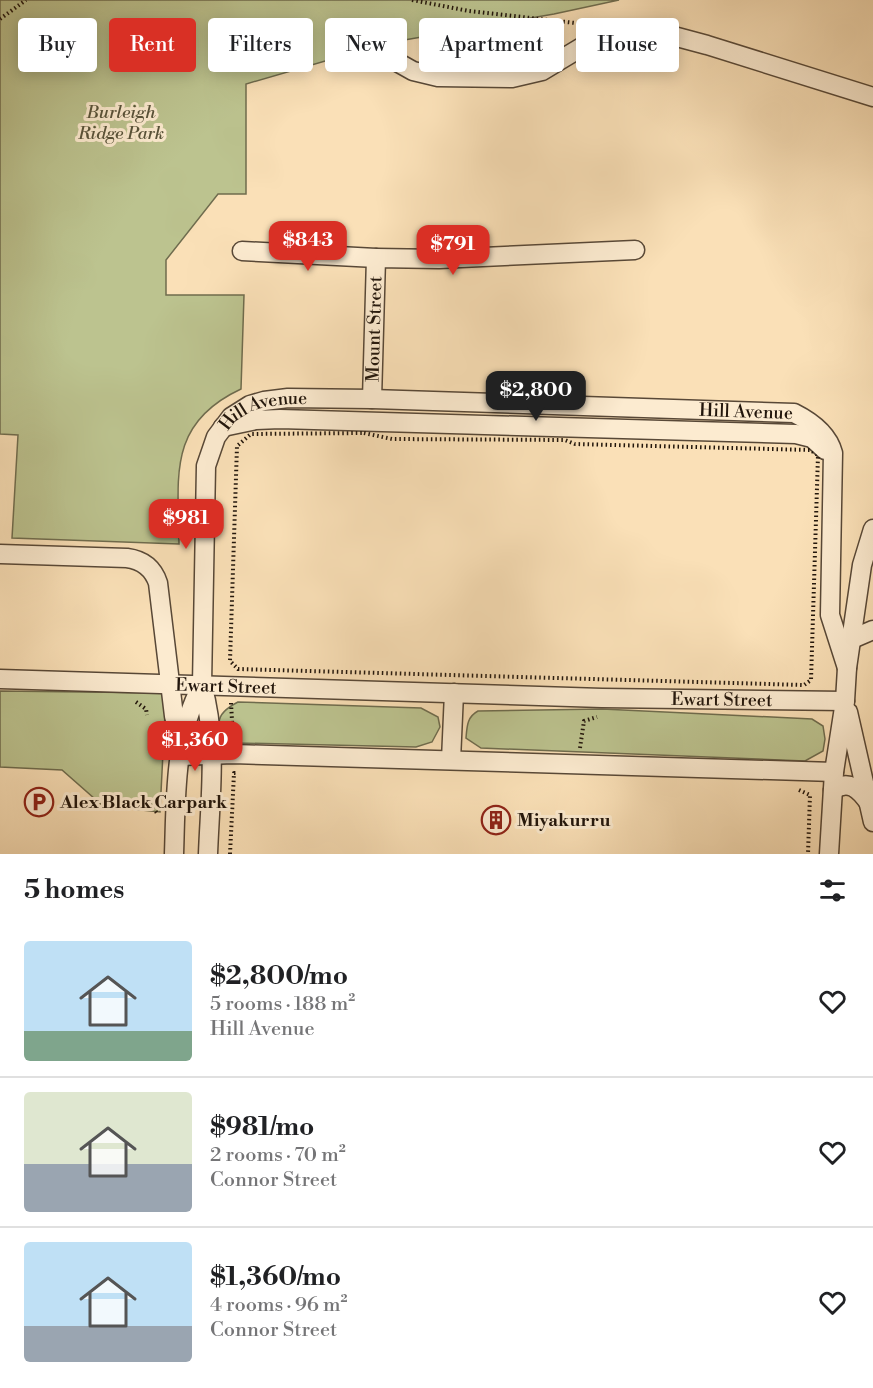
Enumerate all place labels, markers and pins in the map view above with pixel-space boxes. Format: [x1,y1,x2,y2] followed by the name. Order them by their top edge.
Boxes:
[272,221,344,272] pin: $843
[417,225,489,276] pin: $791
[487,371,585,422] pin: $2,800
[150,499,222,550] pin: $981
[146,721,244,772] pin: $1,360
[23,786,55,818] parking icon: Alex Black Carpark
[59,791,228,814] place label: Alex Black Carpark
[480,804,512,836] building icon: Miyakurru
[517,809,611,832] place label: Miyakurru

